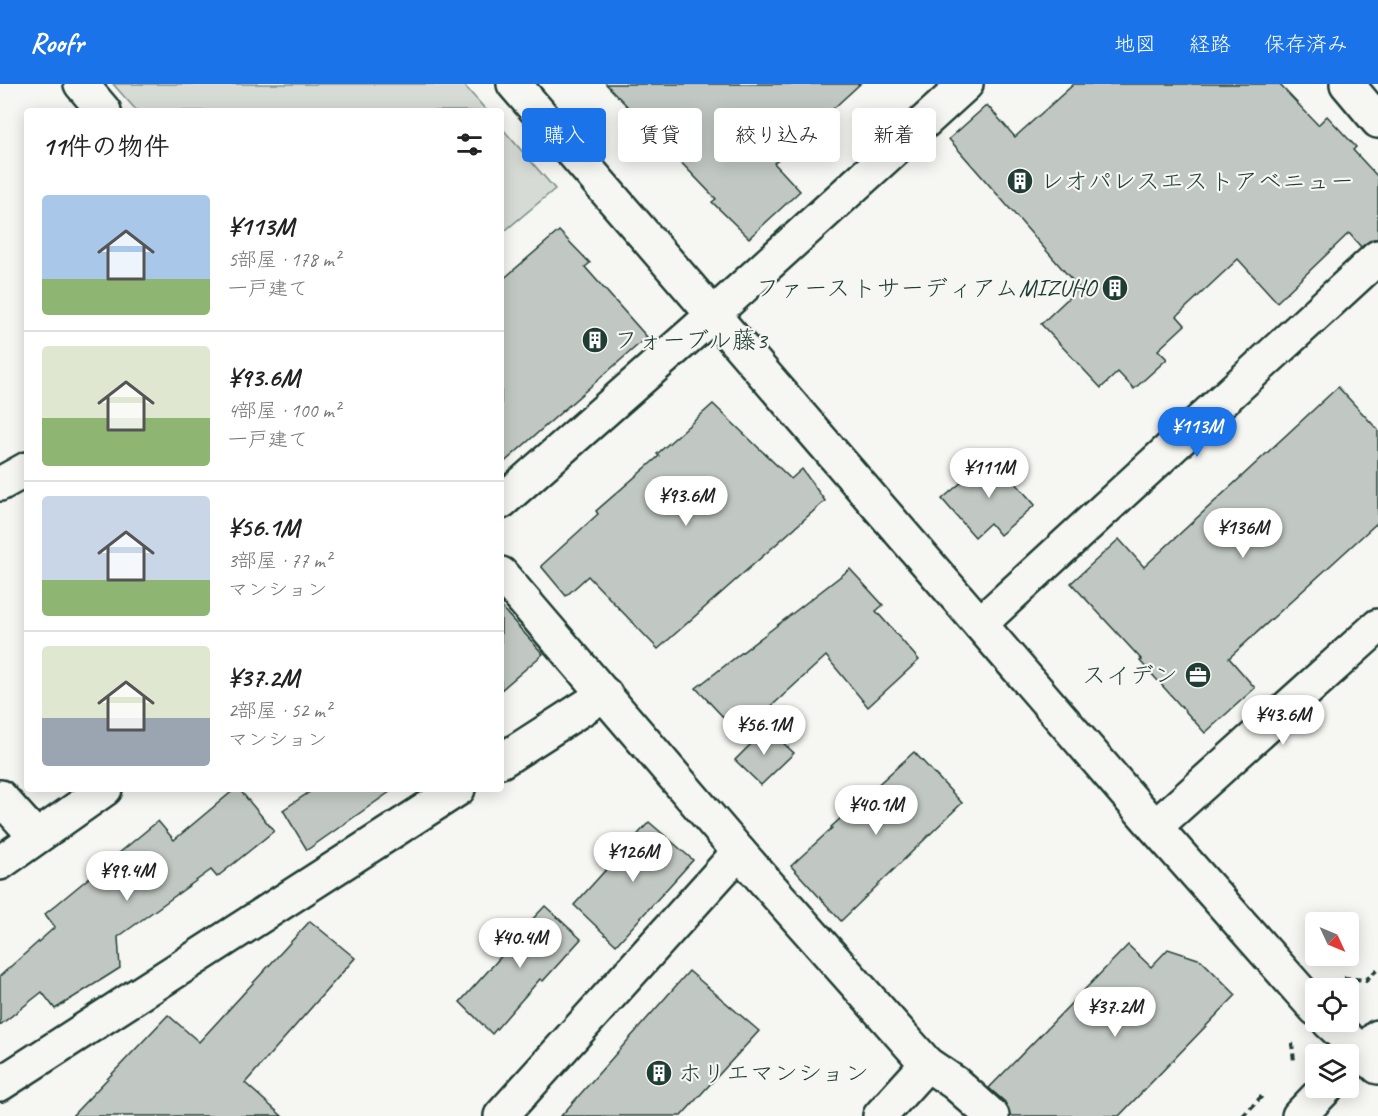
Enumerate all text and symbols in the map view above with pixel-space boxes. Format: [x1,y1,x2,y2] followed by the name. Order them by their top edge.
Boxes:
[30,25,84,60] text: Roofr
[1114,31,1156,57] text: 地図
[1189,31,1231,57] text: 経路
[1264,31,1348,57] text: 保存済み
[522,108,606,162] chip: 購入
[618,108,702,162] chip: 賃貸
[714,108,840,162] chip: 絞り込み
[852,108,936,162] chip: 新着
[453,128,486,161] icon: filters
[42,130,169,163] text: 11件の物件
[1005,166,1035,196] building icon: レオパレスエストアベニュー
[1040,166,1354,196] place label: レオパレスエストアベニュー
[228,210,294,243] text: ¥113M
[90,219,162,291] icon: home
[228,247,340,272] text: 5部屋 · 178 m²
[756,273,1099,303] place label: ファーストサーディアムMIZUHO
[1100,273,1130,303] building icon: ファーストサーディアムMIZUHO
[228,276,308,301] text: 一戸建て
[580,325,610,355] building icon: フォーブル藤3
[614,325,769,355] place label: フォーブル藤3
[228,361,299,394] text: ¥93.6M
[90,370,162,442] icon: home
[228,398,340,423] text: 4部屋 · 100 m²
[1155,407,1239,458] pin: ¥113M
[1172,414,1222,439] text: ¥113M
[228,427,308,452] text: 一戸建て
[947,448,1031,499] pin: ¥111M
[964,455,1014,480] text: ¥111M
[637,476,735,527] pin: ¥93.6M
[659,483,713,508] text: ¥93.6M
[1201,508,1285,559] pin: ¥136M
[228,511,299,544] text: ¥56.1M
[1218,515,1269,540] text: ¥136M
[90,520,162,592] icon: home
[228,548,331,573] text: 3部屋 · 77 m²
[228,577,327,602] text: マンション
[1082,660,1178,690] place label: スイデン
[1183,660,1213,690] office icon: スイデン
[228,661,299,694] text: ¥37.2M
[90,670,162,742] icon: home
[1234,695,1332,746] pin: ¥43.6M
[228,698,331,723] text: 2部屋 · 52 m²
[1256,702,1310,727] text: ¥43.6M
[715,705,813,756] pin: ¥56.1M
[737,712,791,737] text: ¥56.1M
[228,727,327,752] text: マンション
[827,785,925,836] pin: ¥40.1M
[849,792,903,817] text: ¥40.1M
[591,832,675,883] pin: ¥126M
[608,839,659,864] text: ¥126M
[78,851,176,902] pin: ¥99.4M
[100,858,154,883] text: ¥99.4M
[1305,912,1359,966] north arrow
[1305,912,1359,1098] map controls
[471,918,569,969] pin: ¥40.4M
[493,925,547,950] text: ¥40.4M
[1305,978,1359,1032] button: locate
[1066,987,1164,1038] pin: ¥37.2M
[1088,994,1142,1019] text: ¥37.2M
[1305,1044,1359,1098] button: layers
[644,1058,674,1088] building icon: ホリエマンション
[678,1058,869,1088] place label: ホリエマンション

